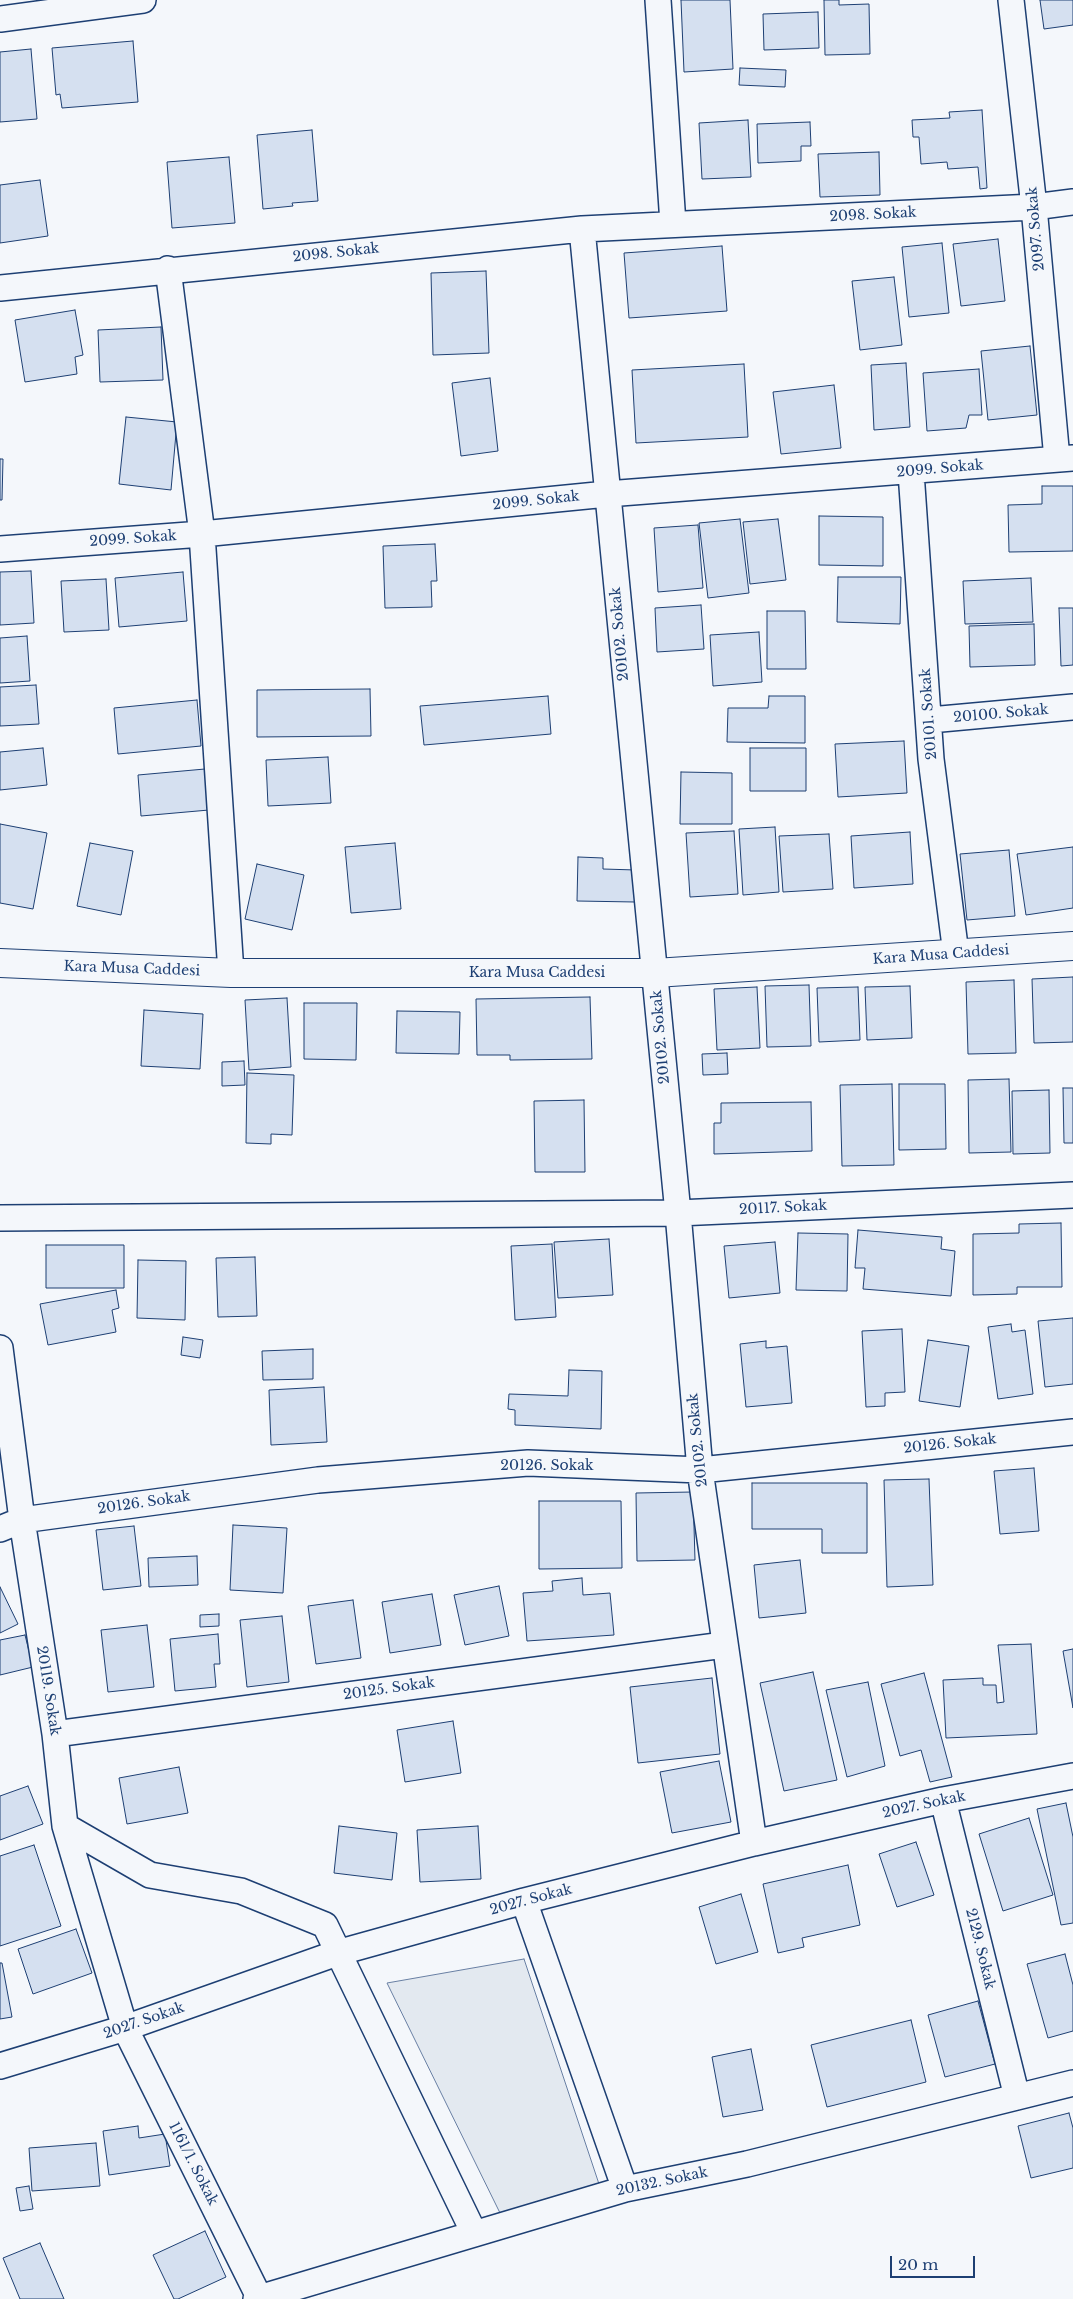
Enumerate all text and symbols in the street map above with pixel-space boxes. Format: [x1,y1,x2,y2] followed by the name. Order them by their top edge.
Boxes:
[1024,186,1048,272] street label: 2097. Sokak
[829,204,917,226] street label: 2098. Sokak
[292,240,380,266] street label: 2098. Sokak
[896,457,984,481] street label: 2099. Sokak
[492,488,580,514] street label: 2099. Sokak
[89,528,177,550] street label: 2099. Sokak
[608,586,632,682] street label: 20102. Sokak
[917,668,941,760] street label: 20101. Sokak
[953,701,1049,727] street label: 20100. Sokak
[872,942,1010,968] street label: Kara Musa Caddesi
[63,958,201,980] street label: Kara Musa Caddesi
[469,965,605,981] street label: Kara Musa Caddesi
[649,989,673,1085] street label: 20102. Sokak
[739,1197,827,1219] street label: 20117. Sokak
[685,1392,711,1488] street label: 20102. Sokak
[903,1431,997,1457] street label: 20126. Sokak
[500,1458,594,1474] street label: 20126. Sokak
[97,1488,191,1518] street label: 20126. Sokak
[33,1645,63,1737] street label: 20119. Sokak
[342,1674,436,1704] street label: 20125. Sokak
[881,1788,967,1822] street label: 2027. Sokak
[488,1881,574,1919] street label: 2027. Sokak
[962,1907,998,1991] street label: 2129. Sokak
[101,1999,187,2043] street label: 2027. Sokak
[165,2119,221,2209] street label: 1161/1. Sokak
[615,2164,709,2200] street label: 20132. Sokak
[893,2246,978,2278] scale bar
[898,2255,938,2274] text: 20 m

